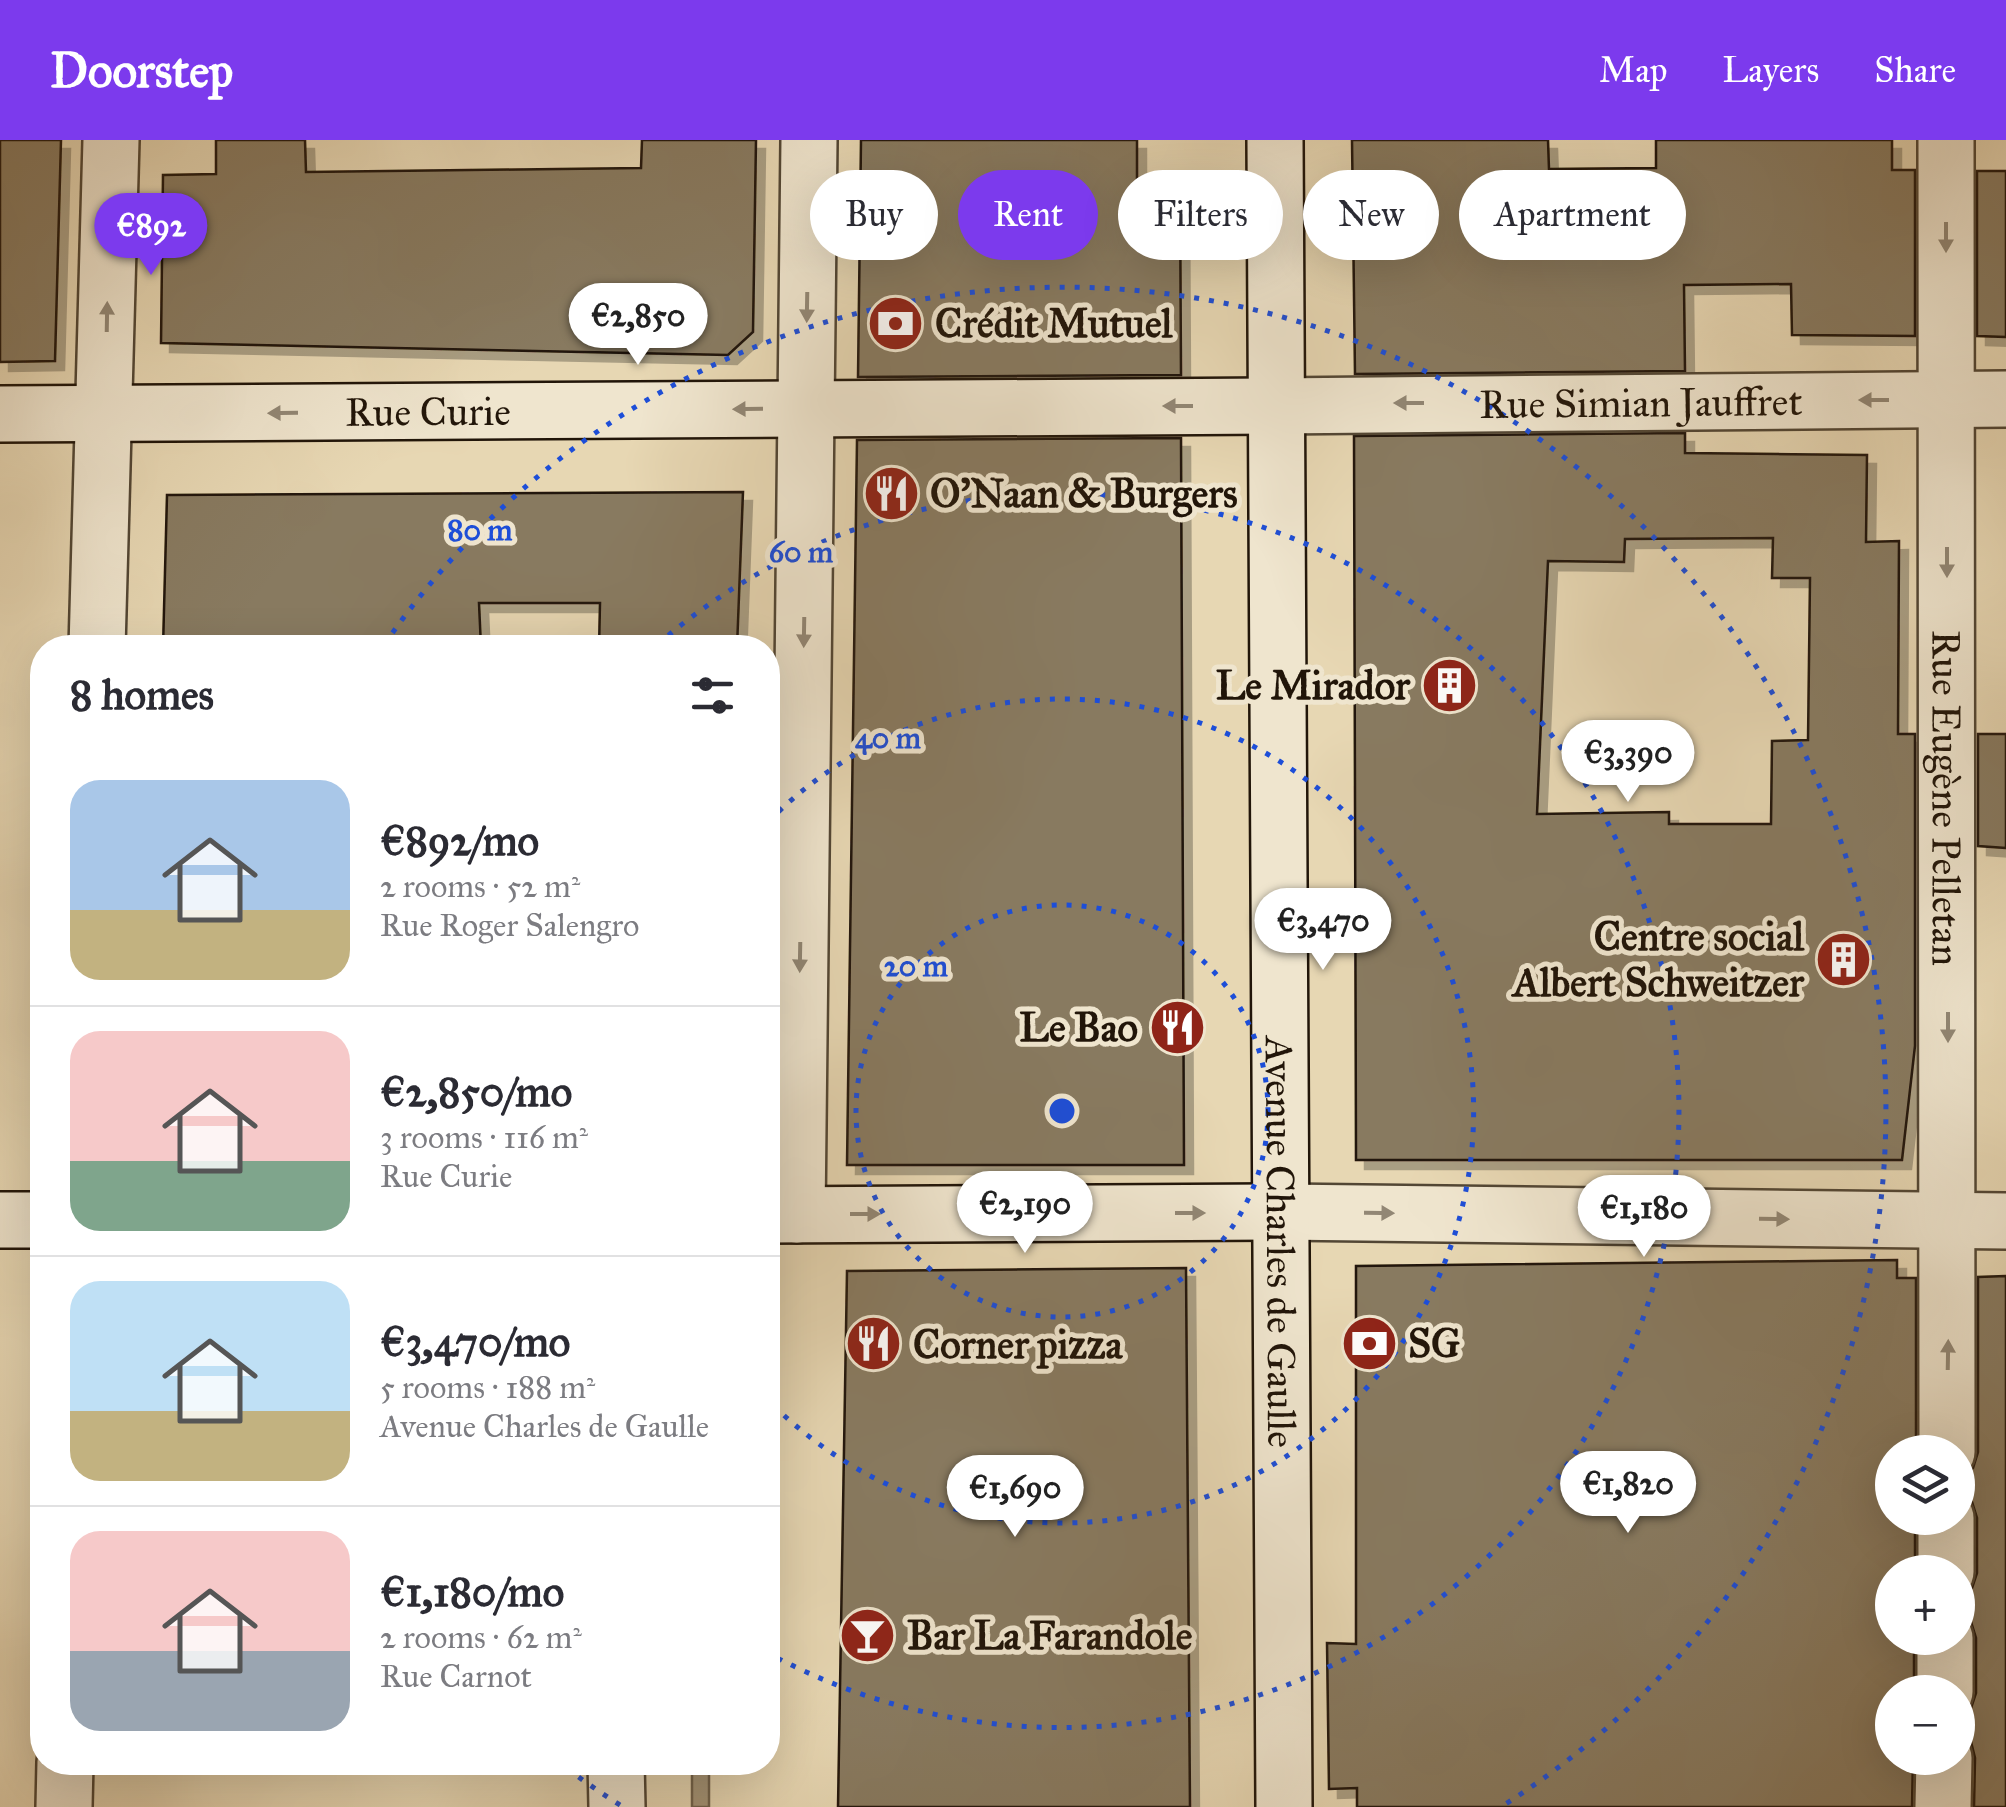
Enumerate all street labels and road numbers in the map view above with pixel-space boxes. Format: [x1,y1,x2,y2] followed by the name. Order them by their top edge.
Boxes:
[1479,377,1803,429] street label: Rue Simian Jauffret
[345,387,511,437] street label: Rue Curie
[1921,630,1971,966] street label: Rue Eugène Pelletan
[1255,1034,1306,1448] street label: Avenue Charles de Gaulle

